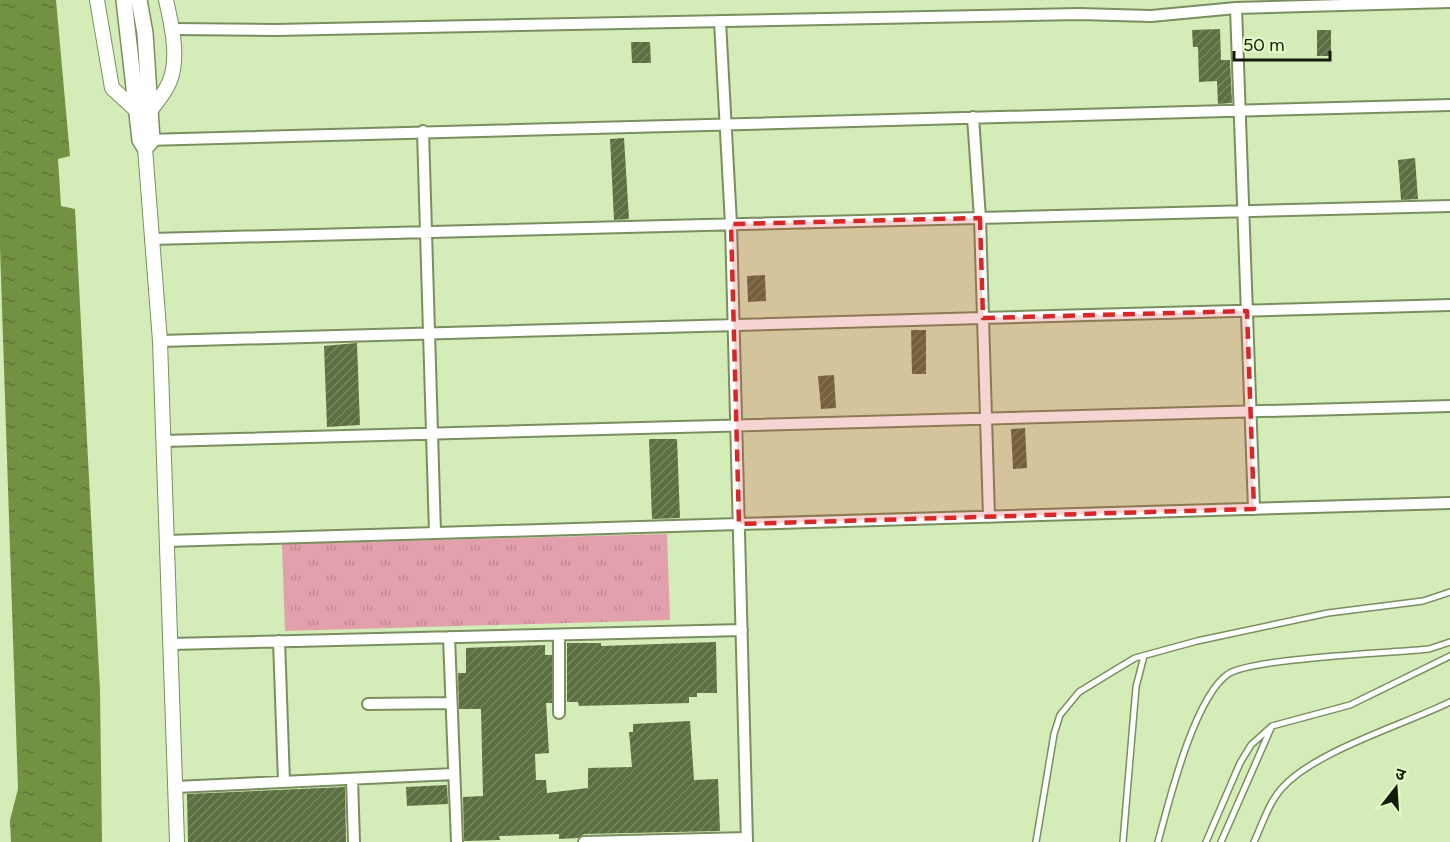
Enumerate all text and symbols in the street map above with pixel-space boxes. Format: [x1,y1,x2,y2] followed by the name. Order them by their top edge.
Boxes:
[1234,24,1330,62] scale bar
[1243,34,1285,56] text: 50 m
[1366,758,1426,818] north arrow
[1393,764,1408,785] text: उ

